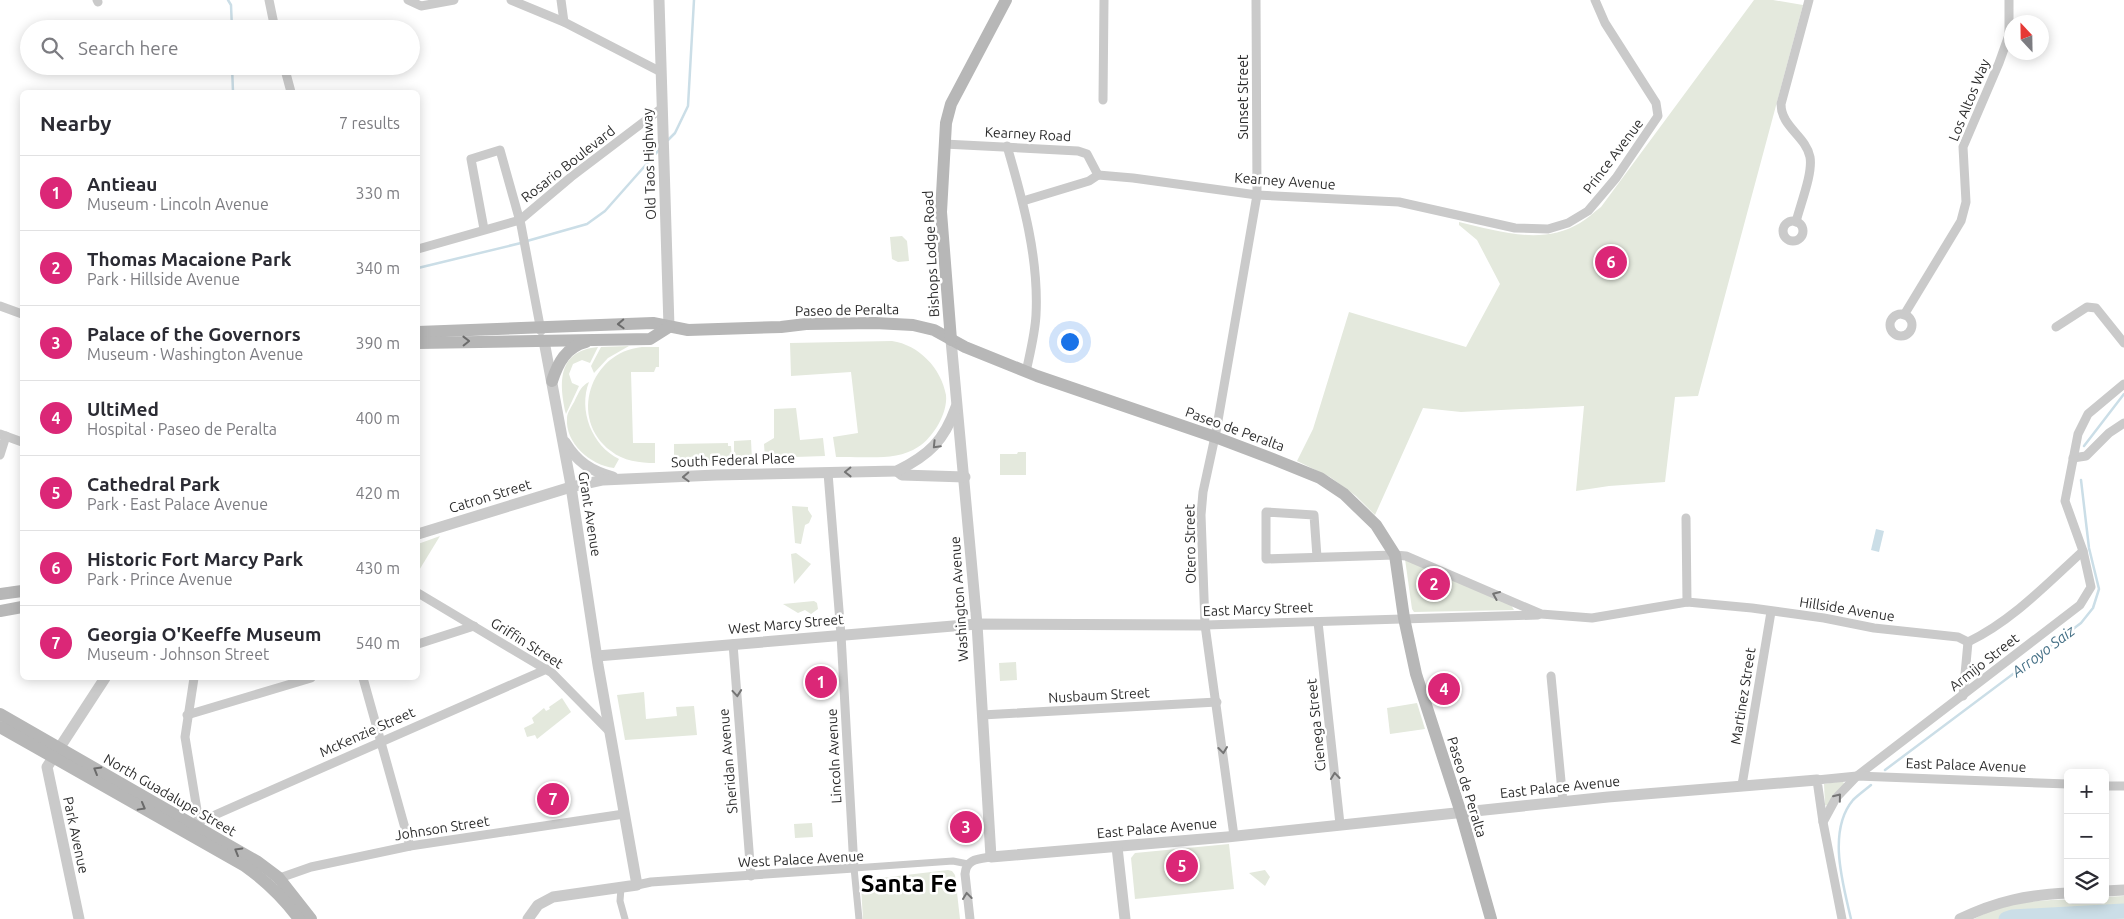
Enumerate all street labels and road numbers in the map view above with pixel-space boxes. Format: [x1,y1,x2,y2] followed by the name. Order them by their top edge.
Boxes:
[1235,54,1251,139] street label: Sunset Street
[1945,56,1993,143] street label: Los Altos Way
[639,108,659,220] street label: Old Taos Highway
[1580,115,1646,197] street label: Prince Avenue
[518,123,618,205] street label: Rosario Boulevard
[984,124,1072,144] street label: Kearney Road
[1234,169,1336,193] street label: Kearney Avenue
[920,190,942,318] street label: Bishops Lodge Road
[795,301,899,319] street label: Paseo de Peralta
[1183,404,1287,454] street label: Paseo de Peralta
[671,450,795,470] street label: South Federal Place
[575,470,605,558] street label: Grant Avenue
[447,476,533,516] street label: Catron Street
[1181,503,1199,584] street label: Otero Street
[947,536,971,662] street label: Washington Avenue
[1798,594,1896,624] street label: Hillside Avenue
[1203,599,1314,619] street label: East Marcy Street
[728,611,845,637] street label: West Marcy Street
[488,614,567,672] street label: Griffin Street
[1946,630,2022,694] street label: Armijo Street
[1727,646,1759,746] street label: Martinez Street
[1303,677,1329,772] street label: Cienega Street
[1048,684,1151,706] street label: Nusbaum Street
[317,704,418,760] street label: McKenzie Street
[715,708,741,814] street label: Sheridan Avenue
[824,708,844,804] street label: Lincoln Avenue
[1444,735,1490,839] street label: Paseo de Peralta
[101,751,239,840] street label: North Guadalupe Street
[1905,755,2027,775] street label: East Palace Avenue
[1499,773,1621,801] street label: East Palace Avenue
[60,795,92,875] street label: Park Avenue
[394,813,491,843] street label: Johnson Street
[1096,815,1218,841] street label: East Palace Avenue
[738,848,864,870] street label: West Palace Avenue

